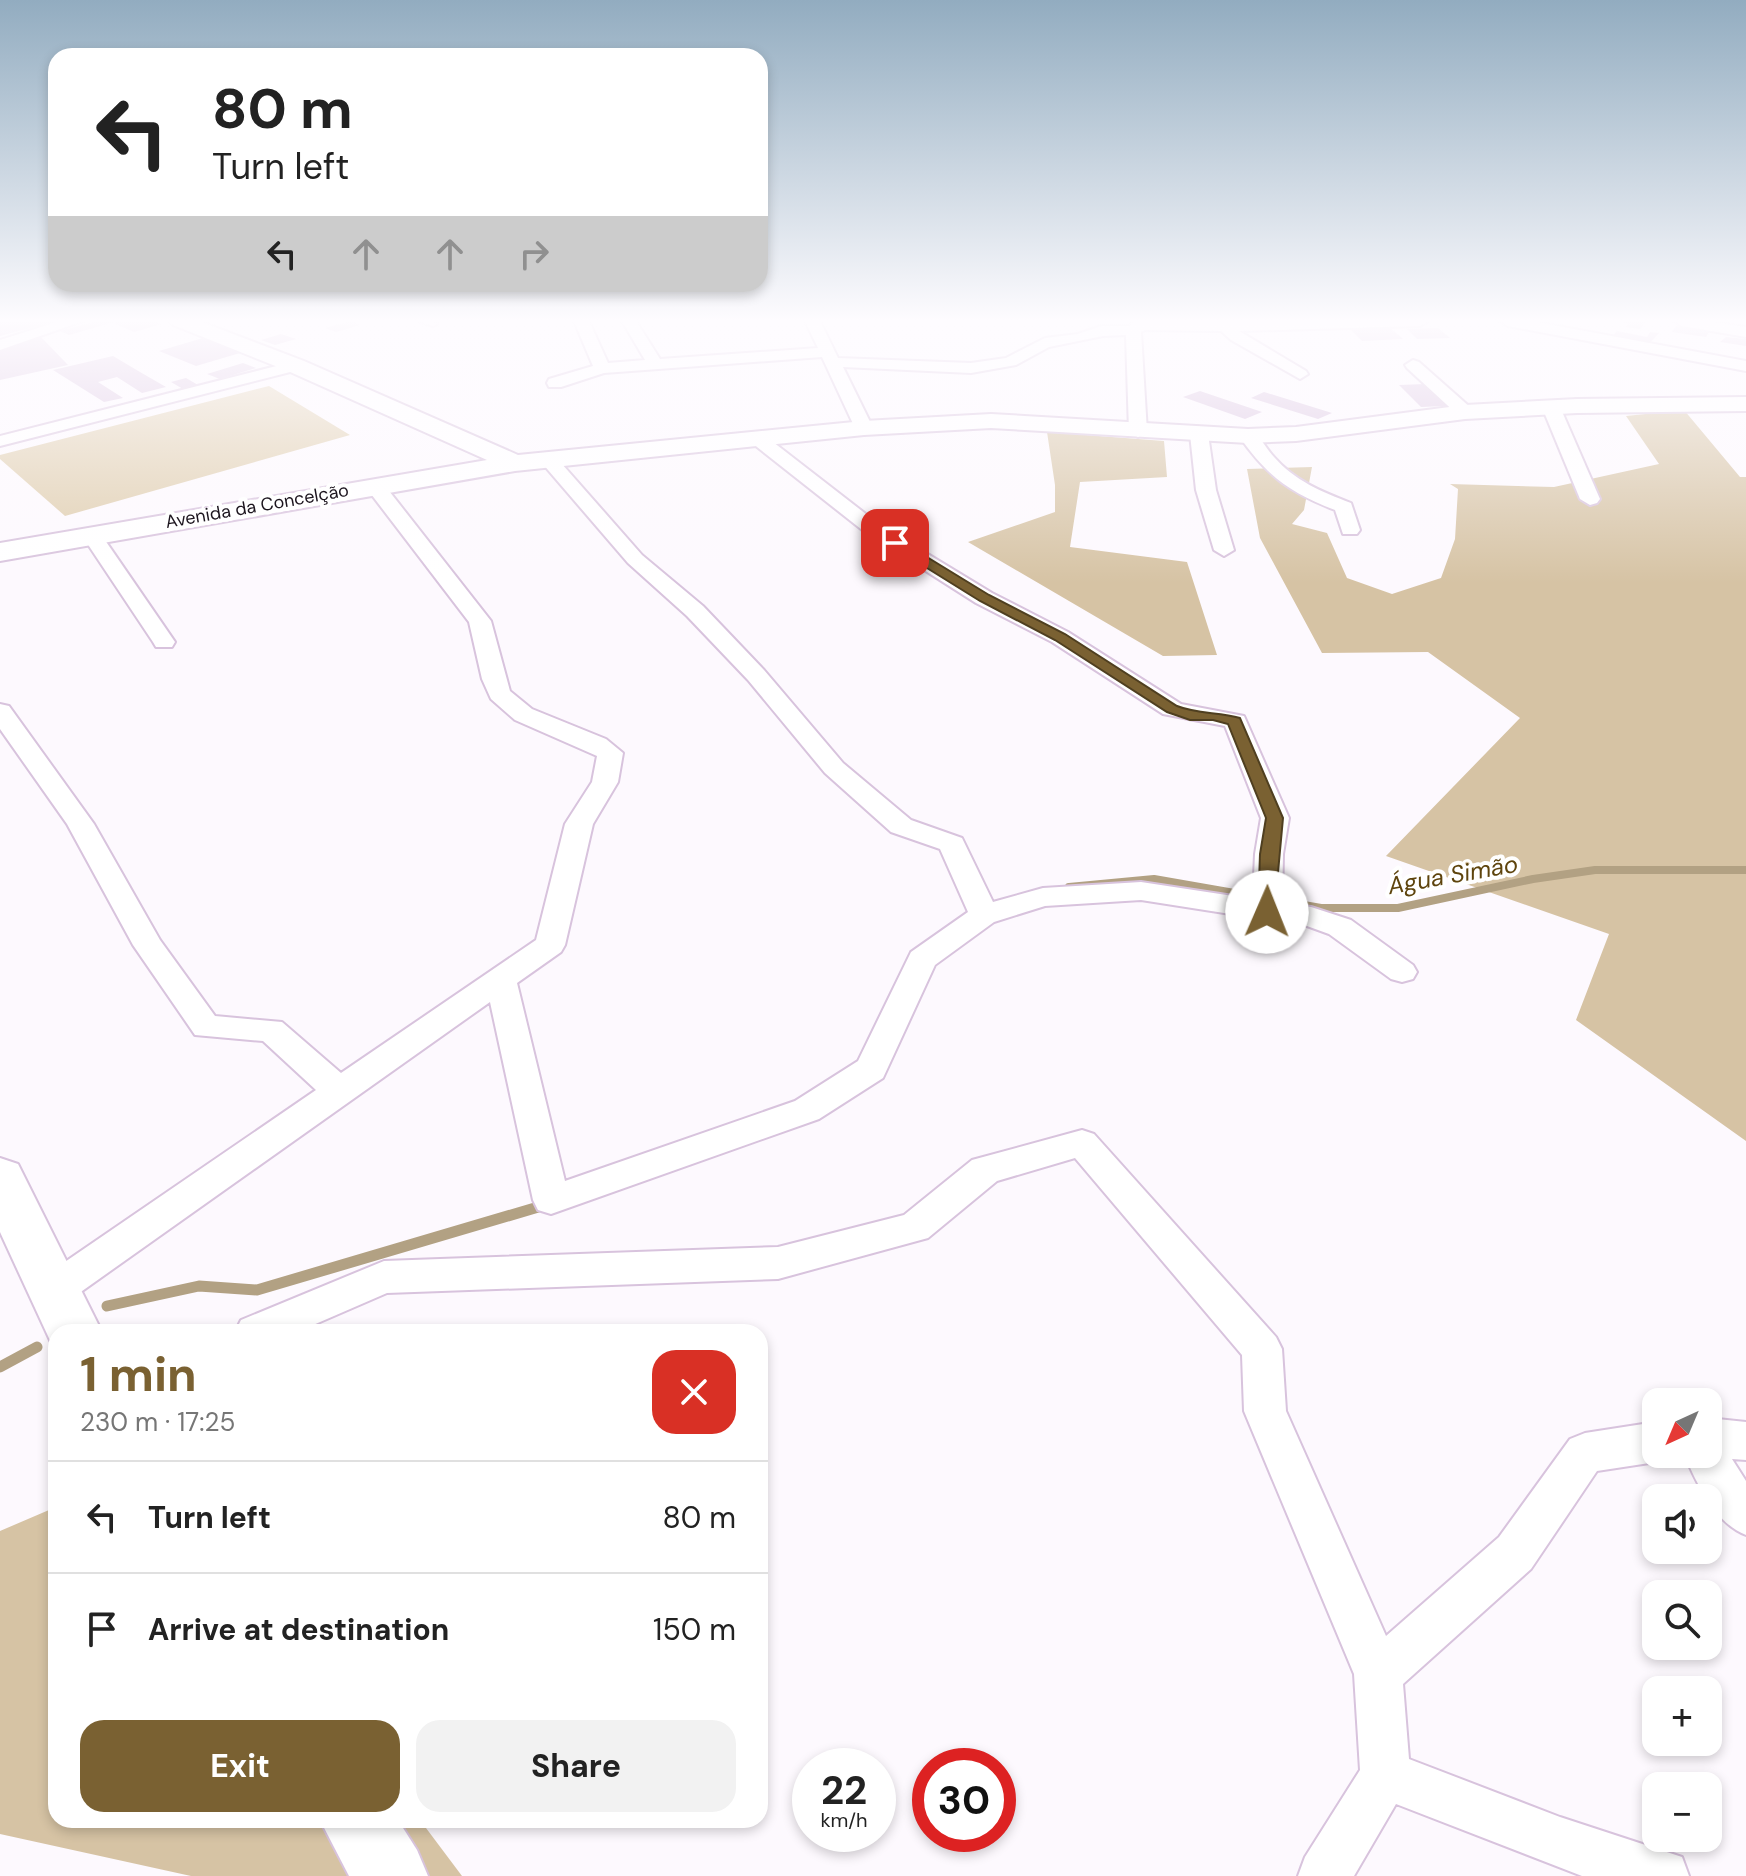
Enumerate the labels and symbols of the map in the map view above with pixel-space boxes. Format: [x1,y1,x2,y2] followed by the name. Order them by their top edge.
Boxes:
[163,478,351,534] street label: Avenida da Concelção
[861,509,929,577] pin
[1384,847,1520,901] water label: Água Simão
[1225,870,1309,954] position arrow
[1642,1388,1722,1468] north arrow
[912,1748,1016,1852] speed limit sign: 30

